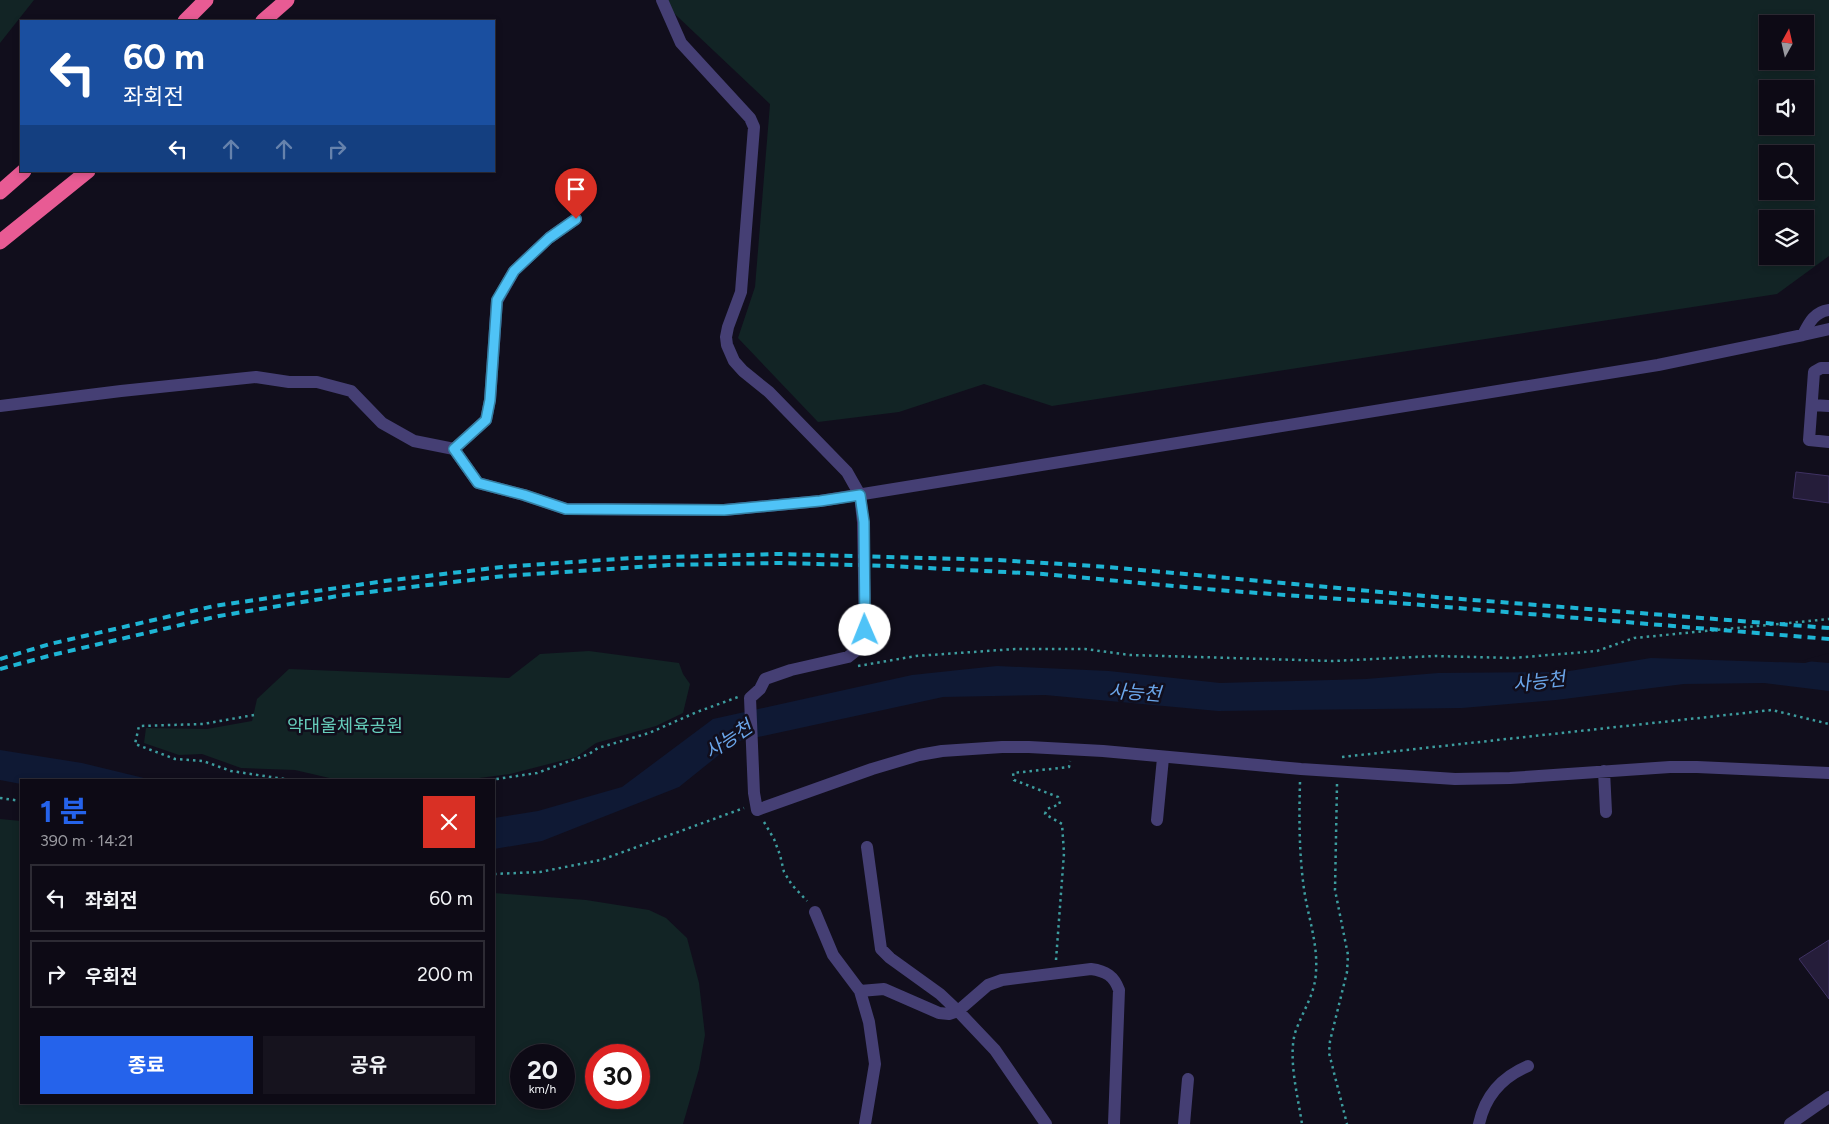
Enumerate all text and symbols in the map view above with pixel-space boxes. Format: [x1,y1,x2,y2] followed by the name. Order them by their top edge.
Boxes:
[1759,15,1814,70] north arrow
[1759,15,1814,265] map controls
[123,36,205,78] text: 60 m
[40,40,105,105] icon: left
[1759,80,1814,135] button: sound
[123,83,184,110] text: 좌회전
[164,135,192,163] icon: left
[217,135,245,163] icon: ahead
[270,135,298,163] icon: ahead
[323,135,351,163] icon: right
[1759,145,1814,200] button: search
[555,168,597,219] pin
[562,175,590,203] icon: arrive
[1759,210,1814,265] button: layers
[838,603,890,655] position arrow
[1512,667,1568,696] water label: 사능천
[1108,679,1163,706] water label: 사능천
[700,714,758,764] water label: 사능천
[287,715,403,737] park label: 약대울체육공원
[40,793,87,830] text: 1 분
[423,796,475,848] button: close
[40,831,134,850] text: 390 m · 14:21
[42,884,70,912] icon: left
[429,887,473,910] text: 60 m
[85,889,137,912] text: 좌회전
[42,960,70,988] icon: right
[417,963,473,986] text: 200 m
[85,965,137,988] text: 우회전
[40,1036,253,1094] button: 종료
[263,1036,475,1094] button: 공유
[585,1044,650,1109] speed limit sign: 30
[527,1055,558,1085] text: 20
[529,1082,556,1096] text: km/h

